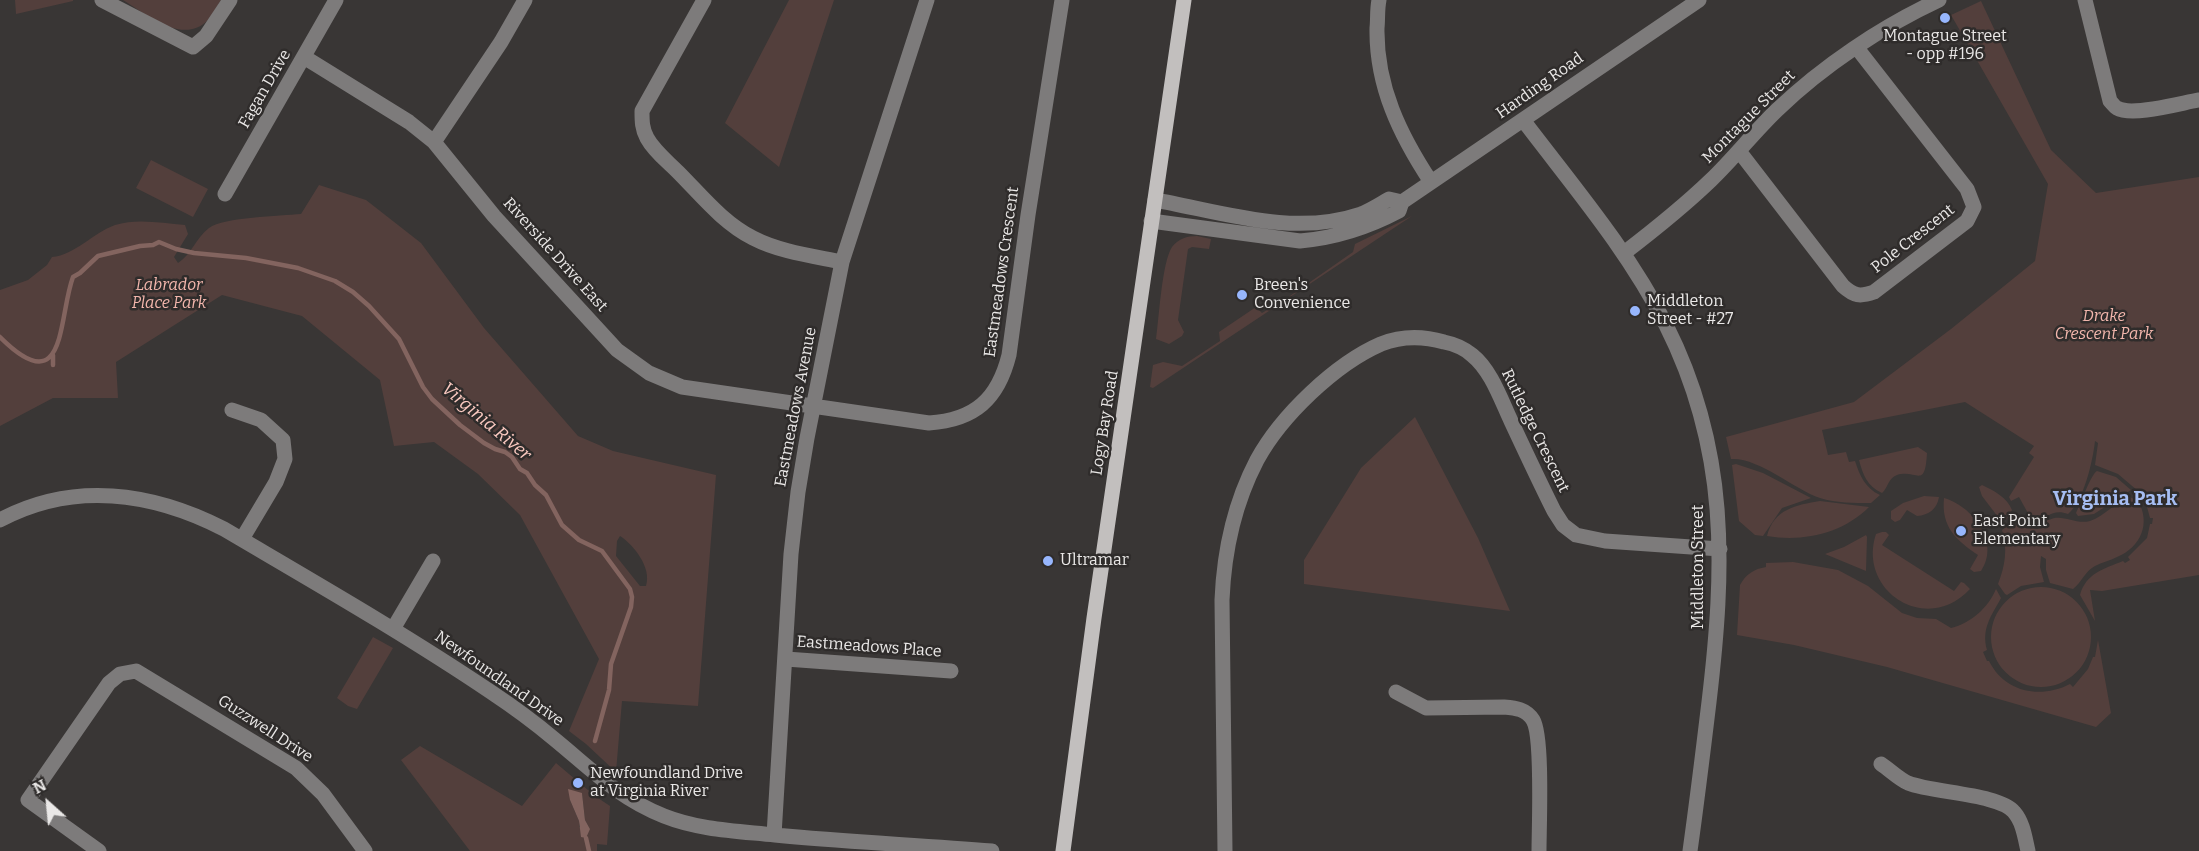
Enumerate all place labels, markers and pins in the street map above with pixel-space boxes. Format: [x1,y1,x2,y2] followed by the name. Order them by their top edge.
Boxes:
[1938,11,1952,25] marker: Montague Street - opp #196
[1883,27,2007,65] place label: Montague Street - opp #196
[1254,276,1350,314] place label: Breen's Convenience
[1235,288,1249,302] marker: Breen's Convenience
[1647,292,1733,330] place label: Middleton Street - #27
[1628,304,1642,318] marker: Middleton Street - #27
[1973,512,2061,550] place label: East Point Elementary
[1954,524,1968,538] marker: East Point Elementary
[1060,551,1129,571] place label: Ultramar
[1041,554,1055,568] marker: Ultramar
[590,764,743,802] place label: Newfoundland Drive at Virginia River
[571,776,585,790] marker: Newfoundland Drive at Virginia River

